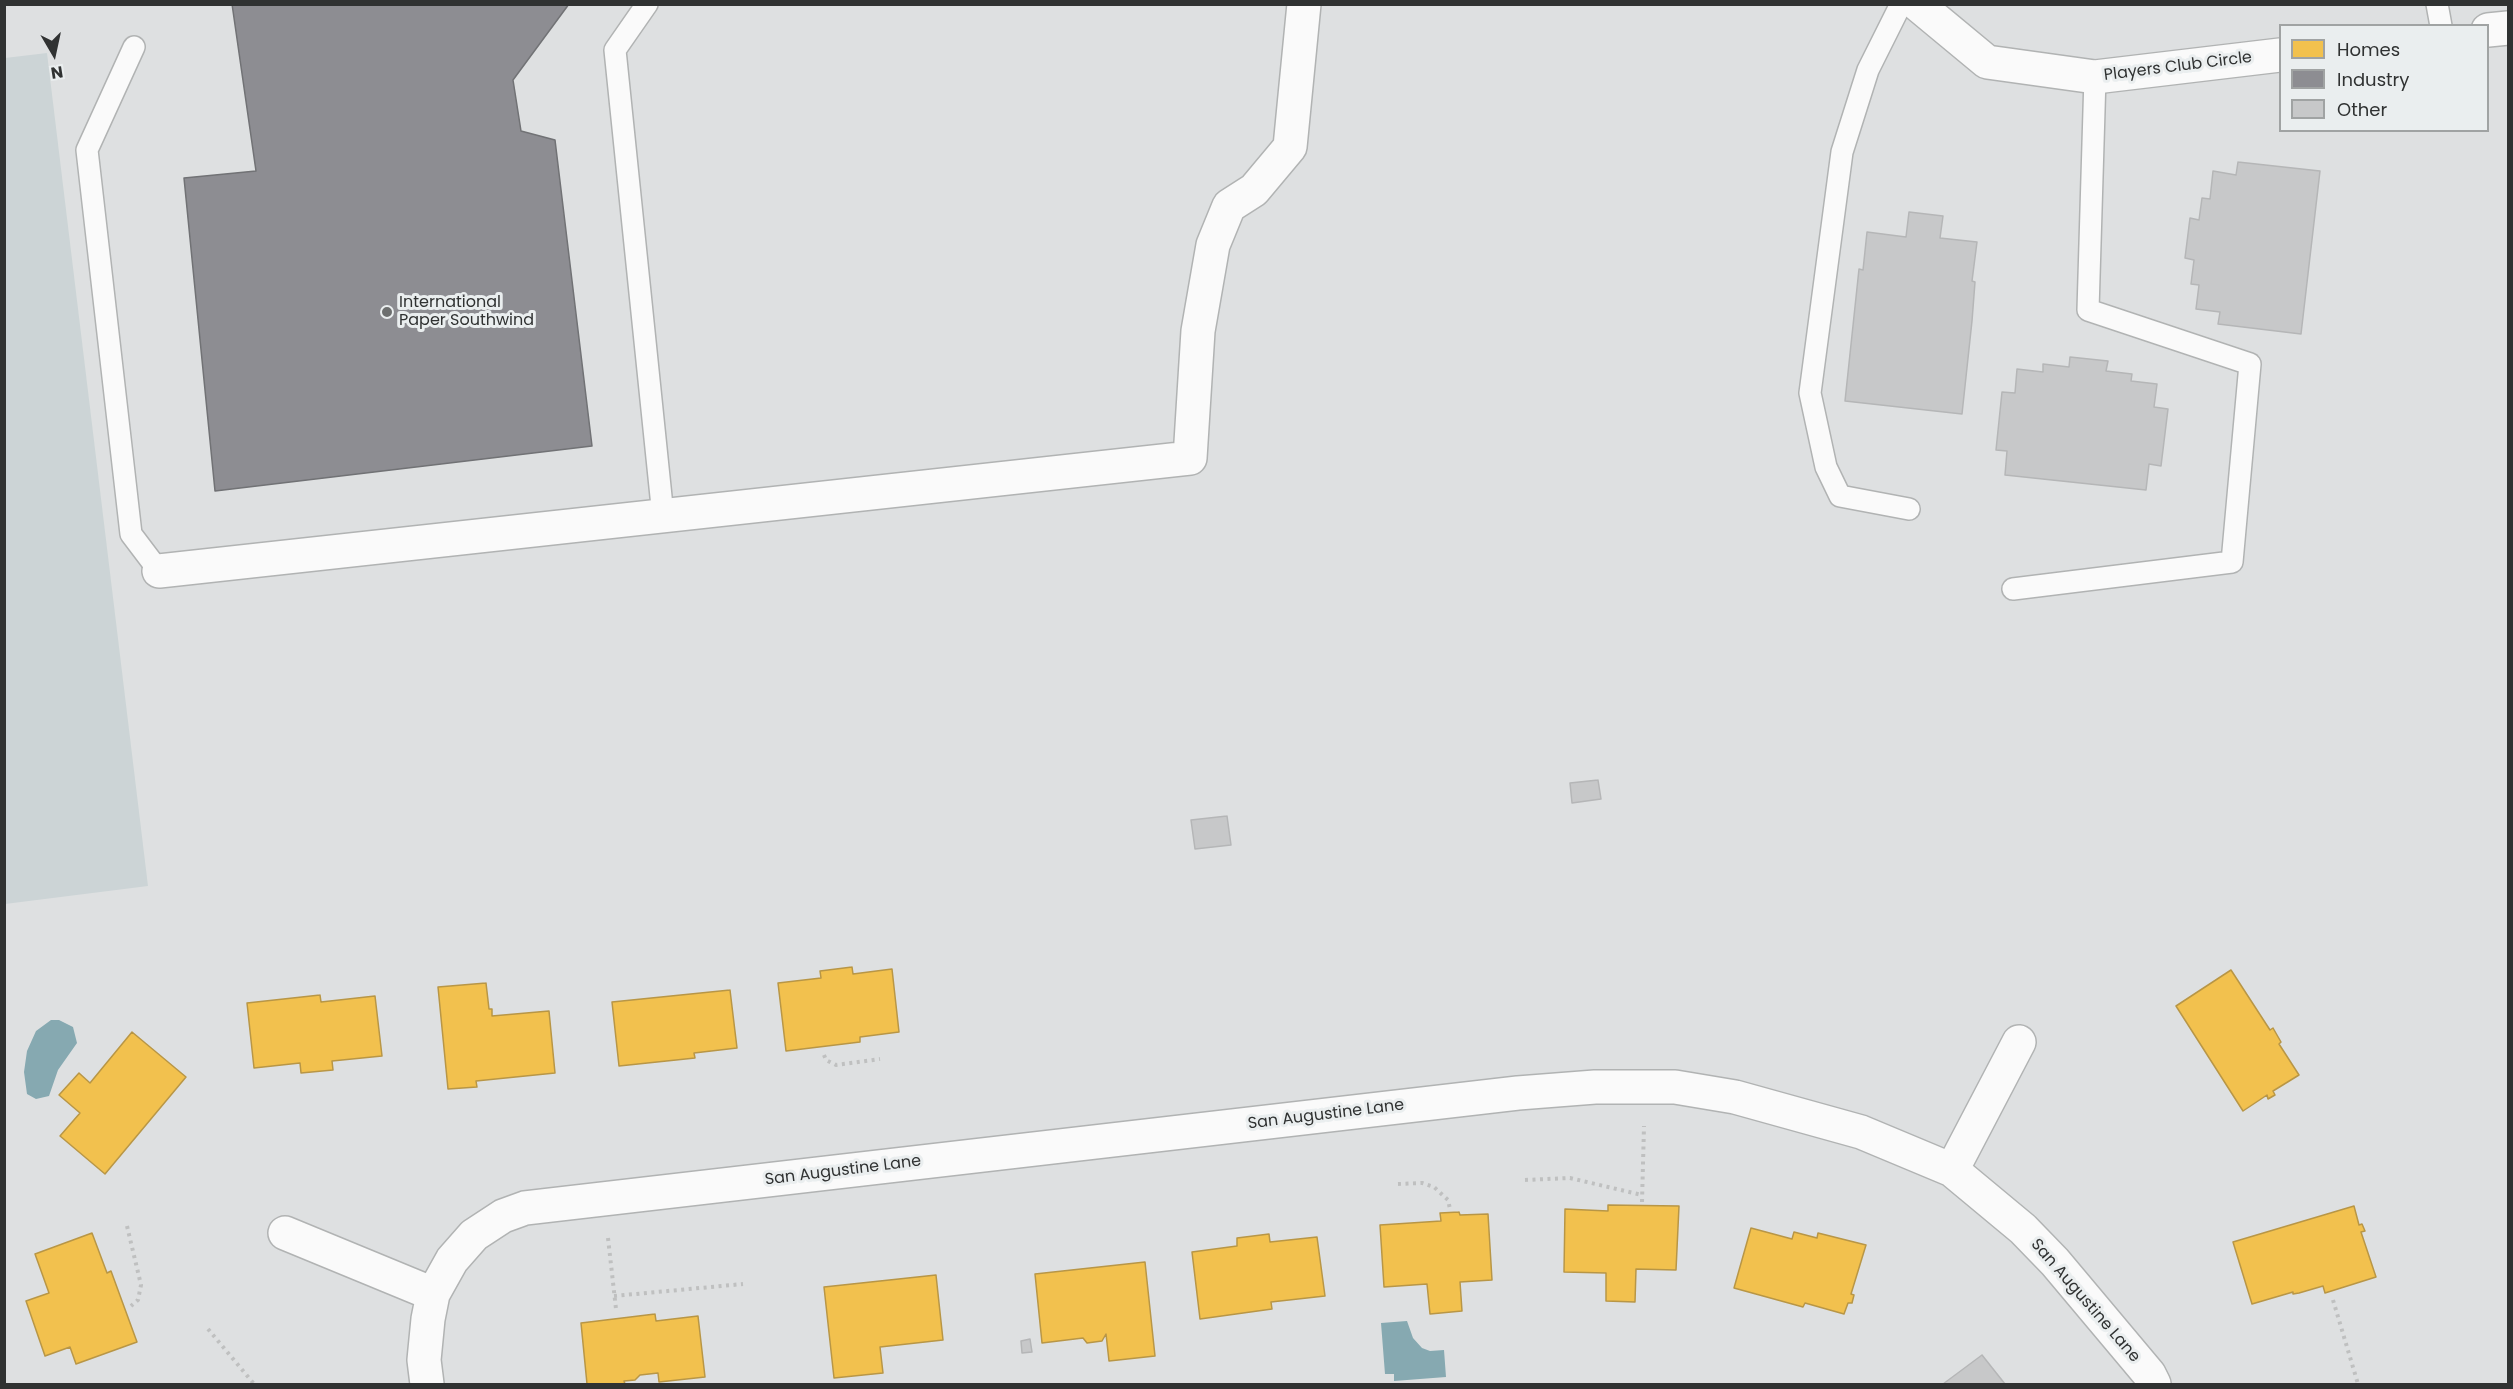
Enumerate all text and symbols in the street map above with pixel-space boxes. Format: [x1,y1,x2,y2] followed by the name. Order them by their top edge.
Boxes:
[24,24,84,84] north arrow
[2279,24,2489,132] legend
[2337,37,2400,62] text: Homes
[2103,48,2253,86] street label: Players Club Circle
[49,60,65,85] text: N
[2337,67,2409,92] text: Industry
[2337,97,2387,122] text: Other
[399,293,534,331] place label: International Paper Southwind
[380,305,394,319] marker: International Paper Southwind
[1247,1096,1405,1134] street label: San Augustine Lane
[764,1152,922,1190] street label: San Augustine Lane
[2026,1235,2144,1367] street label: San Augustine Lane

